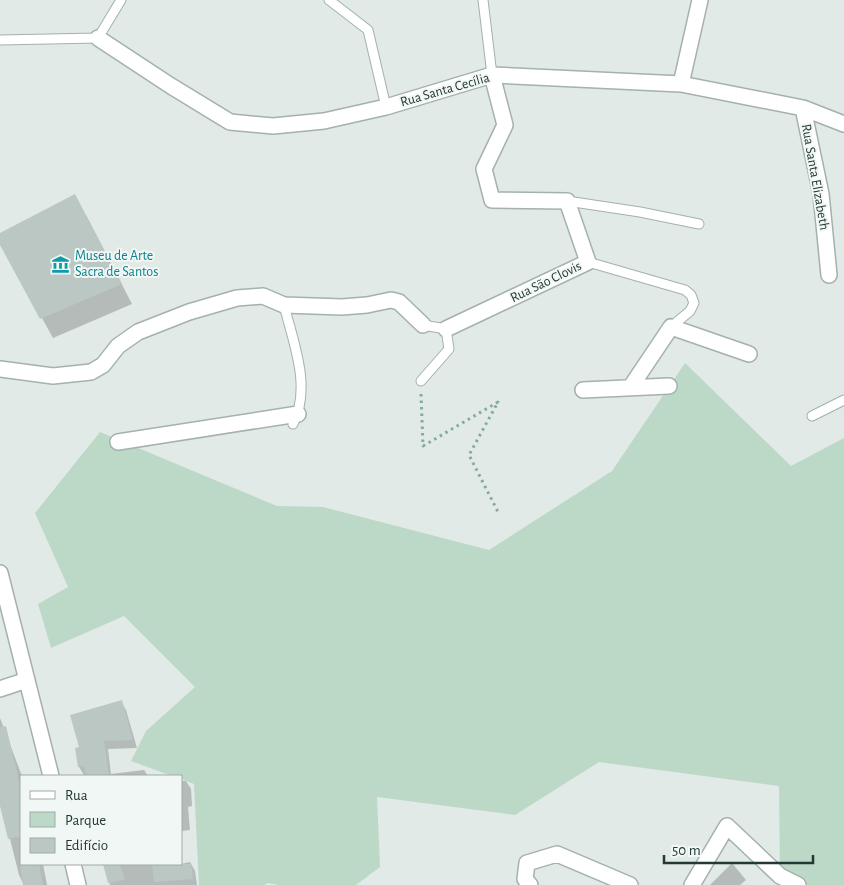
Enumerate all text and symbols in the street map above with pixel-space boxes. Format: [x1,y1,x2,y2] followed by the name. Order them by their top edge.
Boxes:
[399,70,492,109] street label: Rua Santa Cecília
[799,123,831,231] street label: Rua Santa Elizabeth
[75,249,158,279] place label: Museu de Arte Sacra de Santos
[51,254,71,274] museum icon: Museu de Arte Sacra de Santos
[508,259,584,305] street label: Rua São Clovis
[20,775,182,865] legend
[65,788,88,803] text: Rua
[65,813,106,828] text: Parque
[664,832,813,864] scale bar
[65,838,108,853] text: Edifício
[672,843,701,858] text: 50 m

